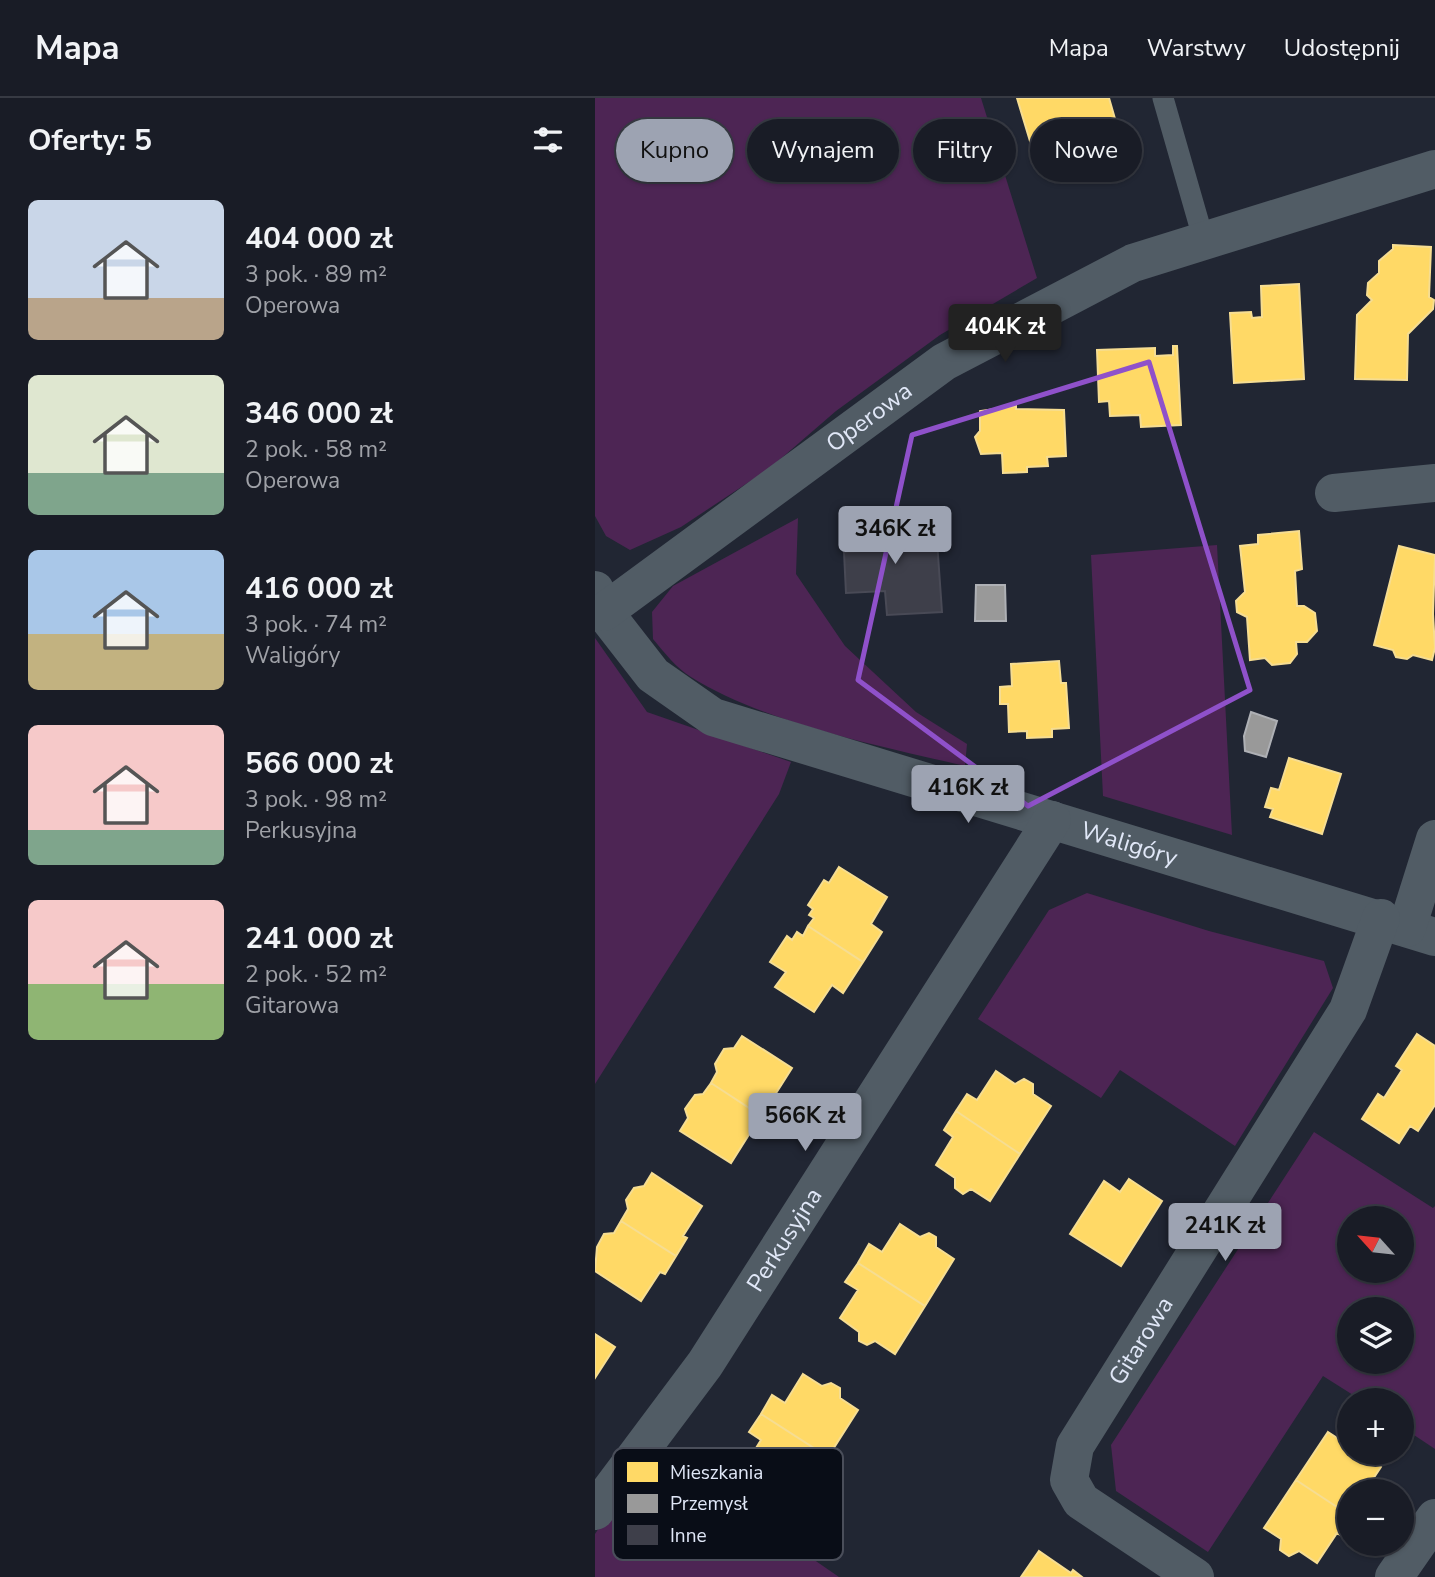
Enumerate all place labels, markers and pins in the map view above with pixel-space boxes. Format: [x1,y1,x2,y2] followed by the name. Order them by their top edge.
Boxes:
[940,304,1070,364] pin: 404K zł
[830,506,960,566] pin: 346K zł
[903,766,1033,825] pin: 416K zł
[740,1094,870,1153] pin: 566K zł
[1160,1204,1290,1263] pin: 241K zł

